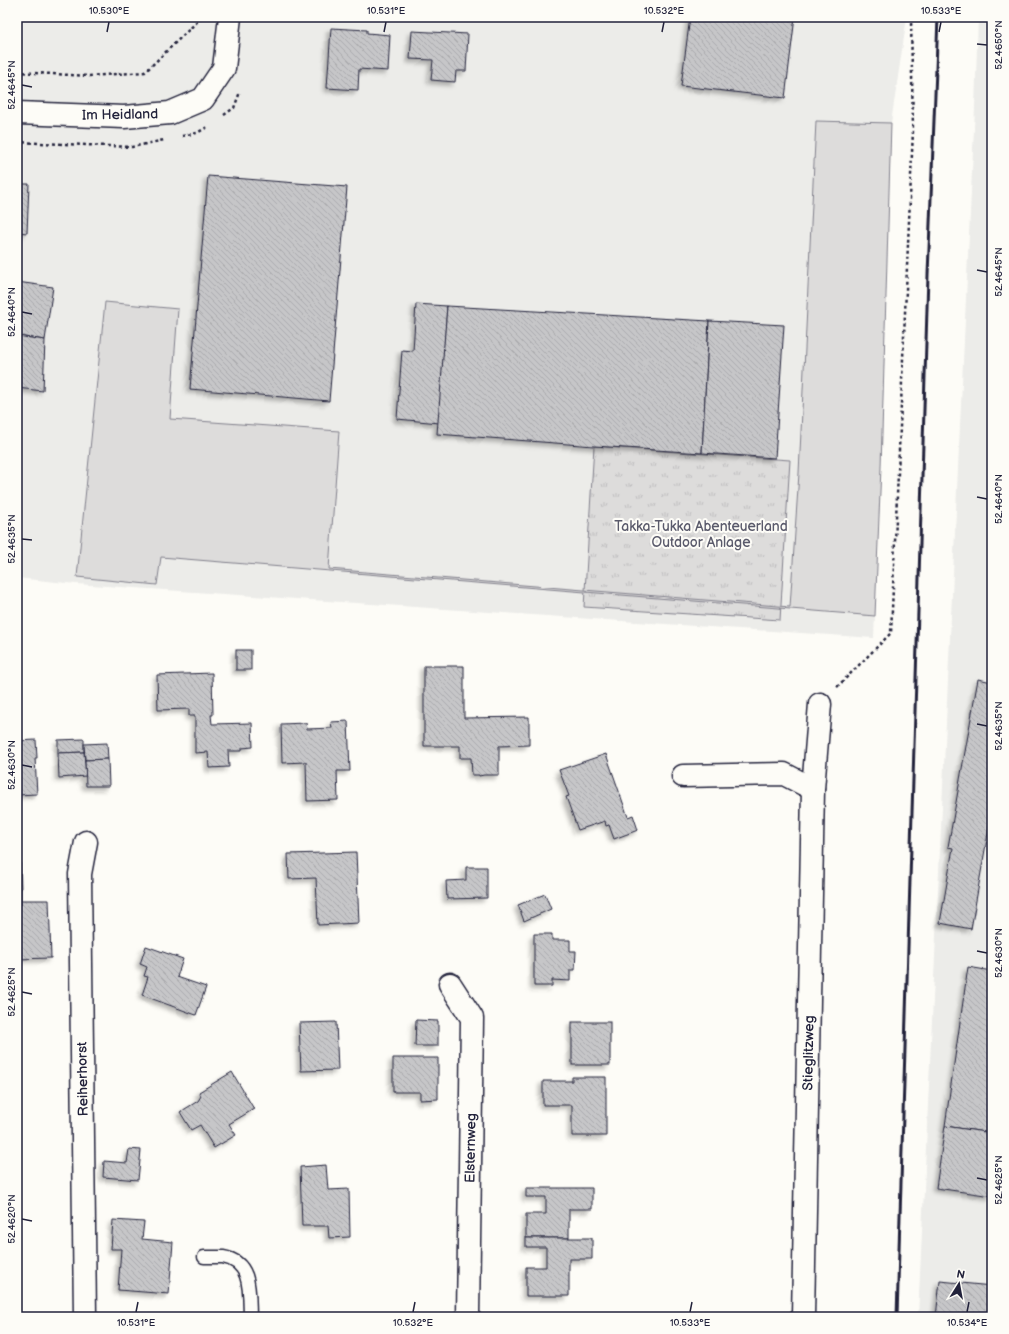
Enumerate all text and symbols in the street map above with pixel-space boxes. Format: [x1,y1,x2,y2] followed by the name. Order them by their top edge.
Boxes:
[89,5,130,17] text: 10.530°E
[367,5,406,17] text: 10.531°E
[644,5,685,17] text: 10.532°E
[921,5,962,17] text: 10.533°E
[993,20,1005,70] text: 52.4650°N
[6,60,18,110] text: 52.4645°N
[82,105,158,124] street label: Im Heidland
[993,247,1005,297] text: 52.4645°N
[6,287,18,337] text: 52.4640°N
[993,474,1005,524] text: 52.4640°N
[6,514,18,564] text: 52.4635°N
[614,518,788,551] park label: Takka-Tukka Abenteuerland Outdoor Anlage
[993,701,1005,751] text: 52.4635°N
[6,740,18,790] text: 52.4630°N
[993,928,1005,978] text: 52.4630°N
[6,967,18,1017] text: 52.4625°N
[799,1015,818,1091] street label: Stieglitzweg
[73,1041,92,1116] street label: Reiherhorst
[461,1113,480,1183] street label: Elsternweg
[993,1155,1005,1205] text: 52.4625°N
[6,1194,18,1244] text: 52.4620°N
[939,1264,979,1304] north arrow
[956,1268,966,1282] text: N
[117,1317,156,1329] text: 10.531°E
[393,1317,434,1329] text: 10.532°E
[670,1317,711,1329] text: 10.533°E
[947,1317,988,1329] text: 10.534°E

